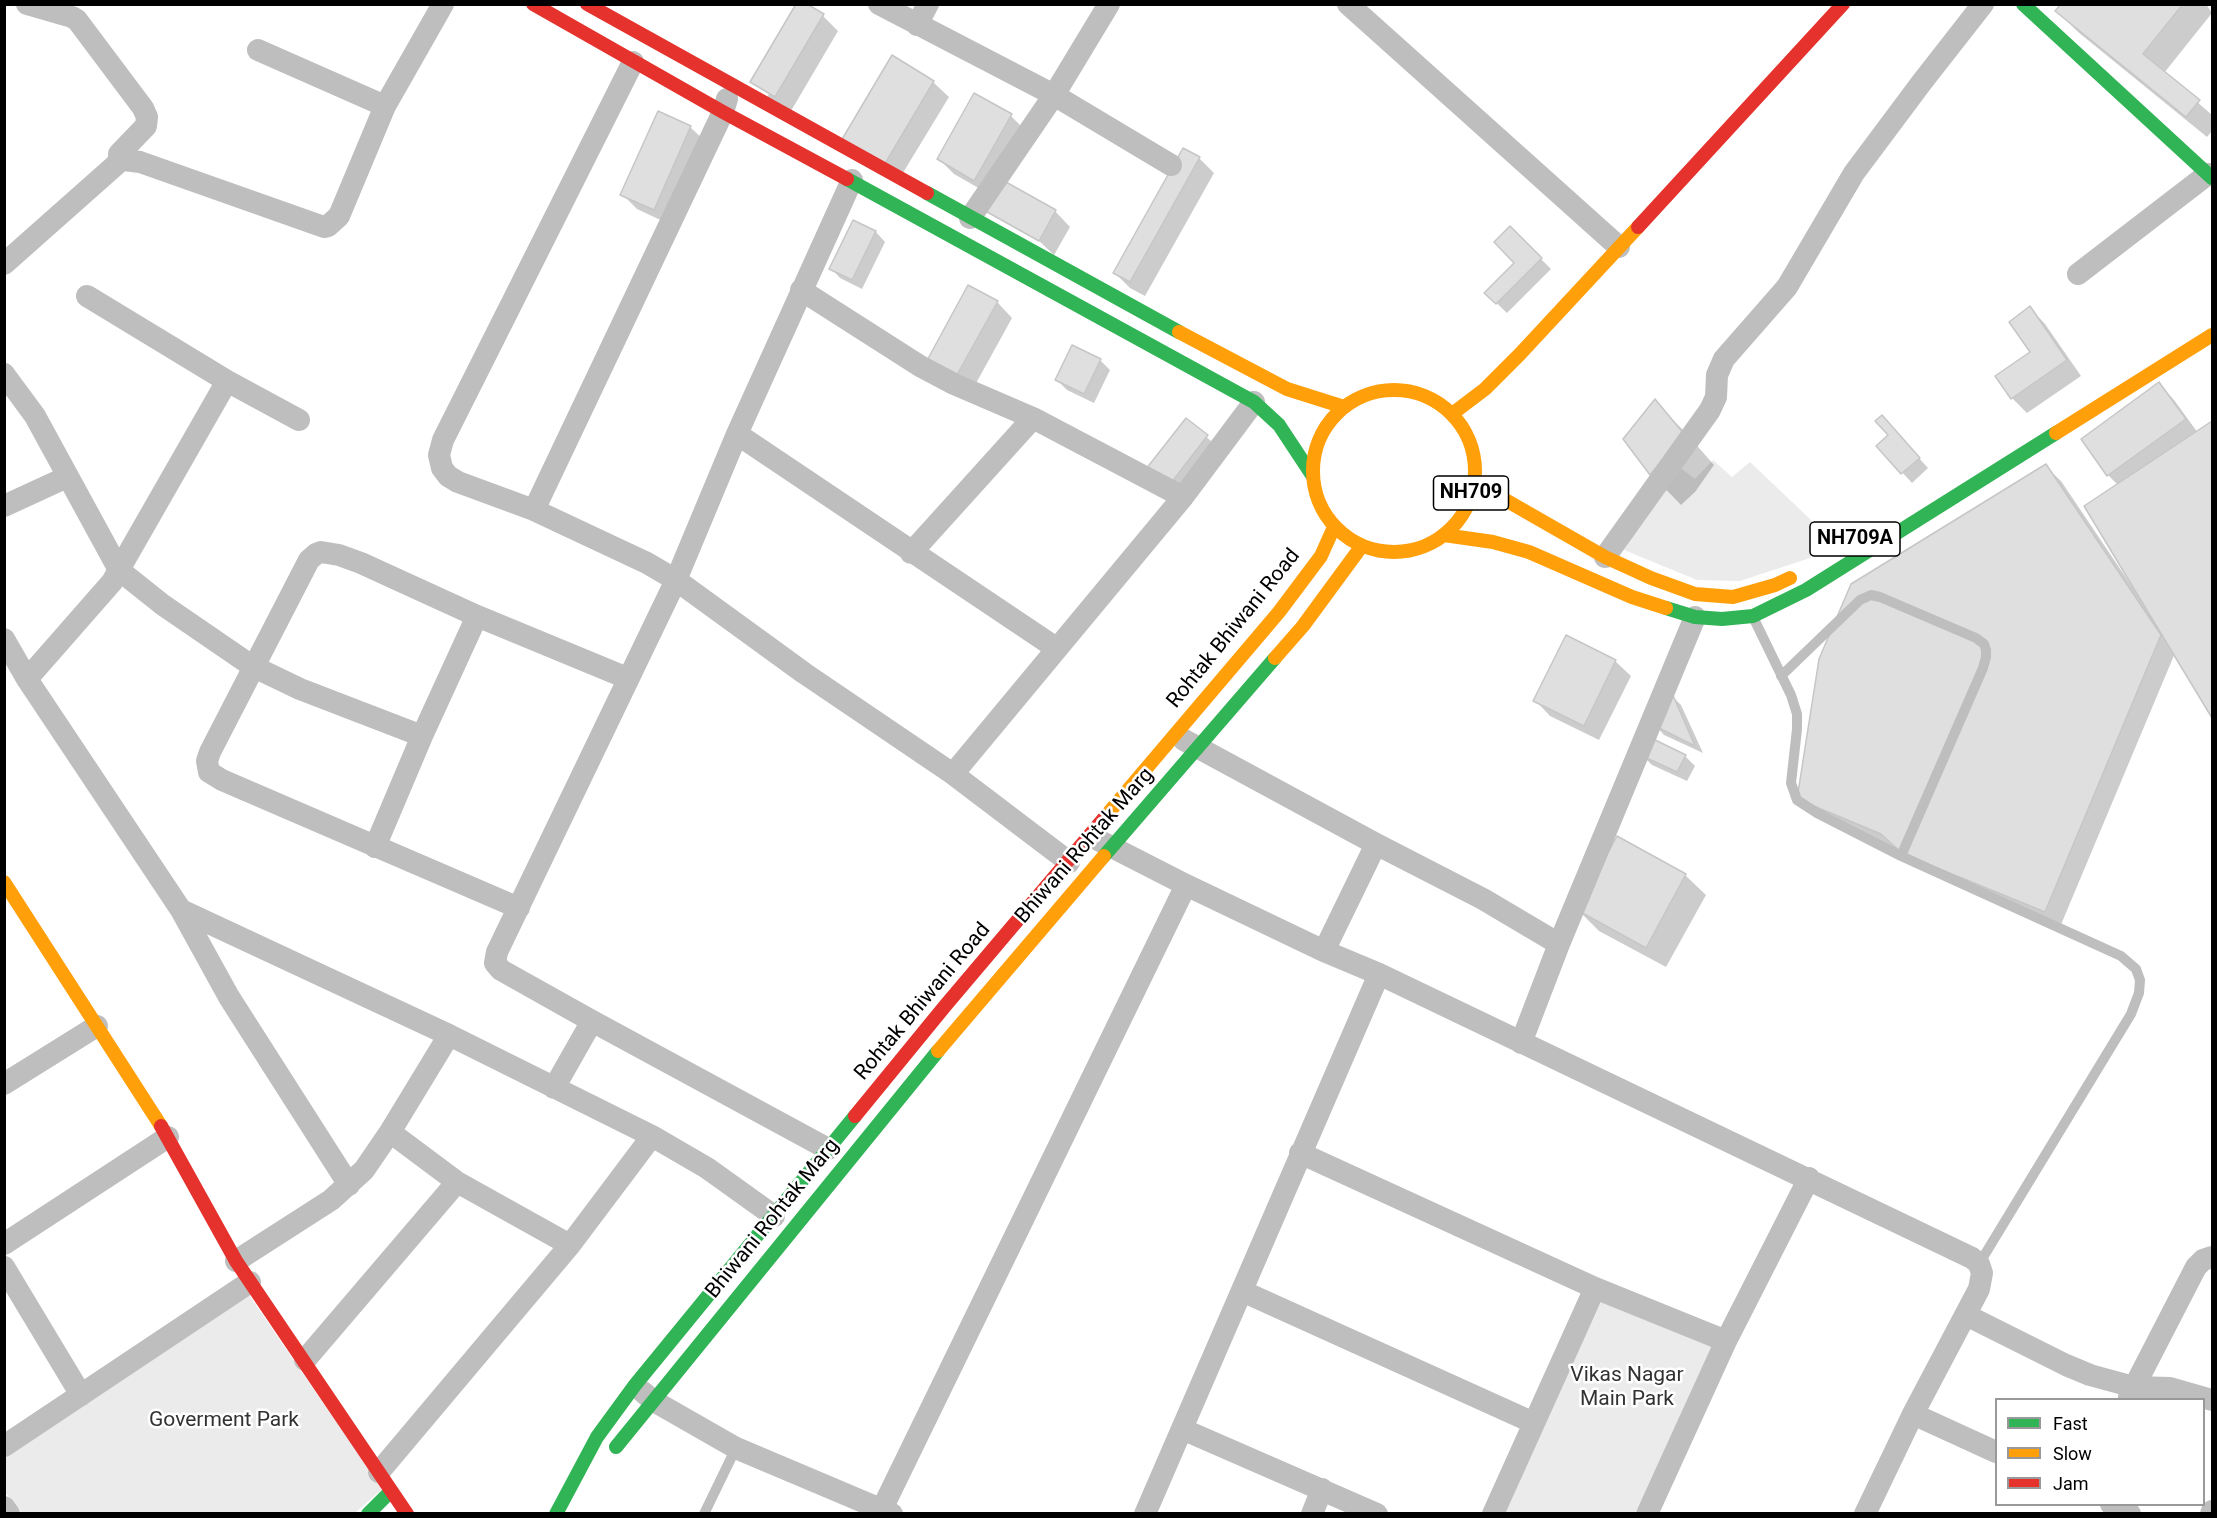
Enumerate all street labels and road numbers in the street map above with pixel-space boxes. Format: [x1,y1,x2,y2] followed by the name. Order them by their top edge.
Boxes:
[1434,476,1508,510] road number: NH709
[1810,522,1900,556] road number: NH709A
[1162,544,1306,714] street label: Rohtak Bhiwani Road
[1011,763,1159,929] street label: Bhiwani Rohtak Marg
[850,918,996,1086] street label: Rohtak Bhiwani Road
[701,1134,845,1304] street label: Bhiwani Rohtak Marg

